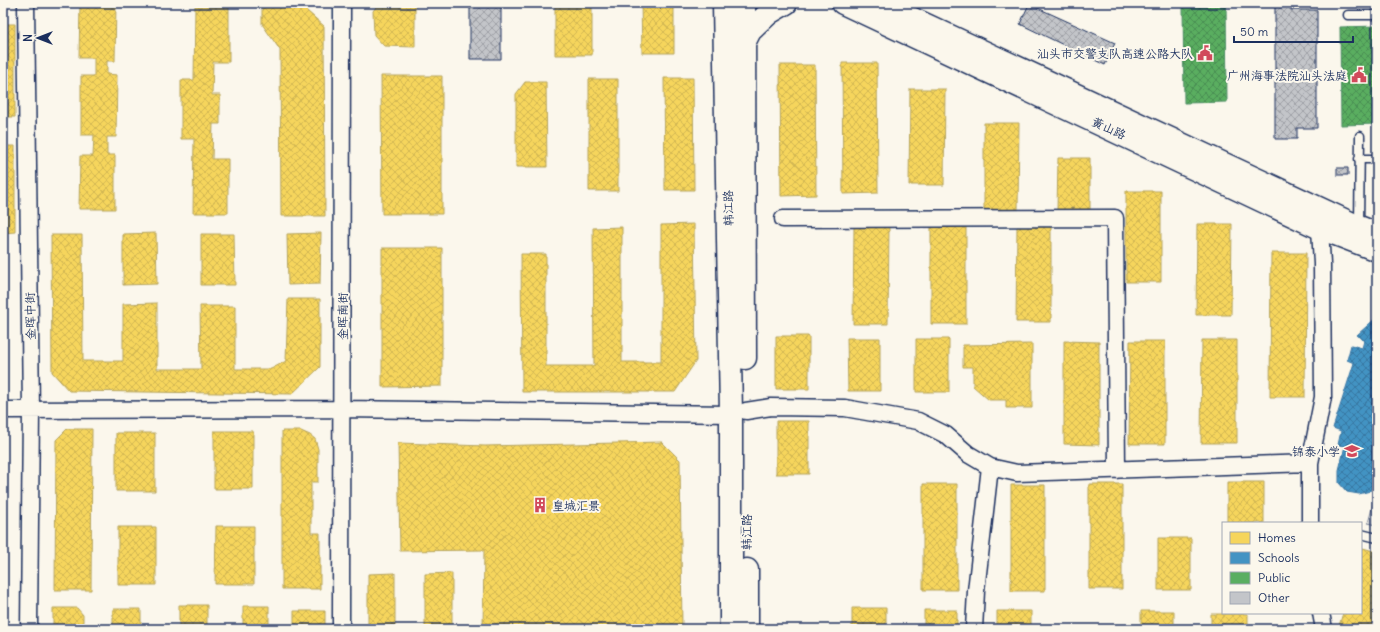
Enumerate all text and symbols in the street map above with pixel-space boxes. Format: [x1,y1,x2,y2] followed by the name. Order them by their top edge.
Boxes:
[18,18,58,58] north arrow
[1234,18,1353,44] scale bar
[1240,24,1269,39] text: 50 m
[21,34,35,42] text: N
[1196,44,1214,62] public building icon: 汕头市交警支队高速公路大队
[1037,46,1193,61] place label: 汕头市交警支队高速公路大队
[1350,66,1368,84] public building icon: 广州海事法院汕头法庭
[1227,68,1347,83] place label: 广州海事法院汕头法庭
[1090,114,1128,142] street label: 黄山路
[720,190,736,226] street label: 韩江路
[22,292,38,340] street label: 金晖中街
[335,292,350,340] street label: 金晖南街
[1343,442,1361,460] school or university icon: 锦泰小学
[1292,444,1340,459] place label: 锦泰小学
[531,496,549,514] building icon: 皇城汇景
[552,498,600,513] place label: 皇城汇景
[739,514,754,550] street label: 韩江路
[1222,522,1362,614] legend
[1258,530,1296,545] text: Homes
[1258,550,1299,565] text: Schools
[1258,570,1290,585] text: Public
[1258,590,1290,605] text: Other

